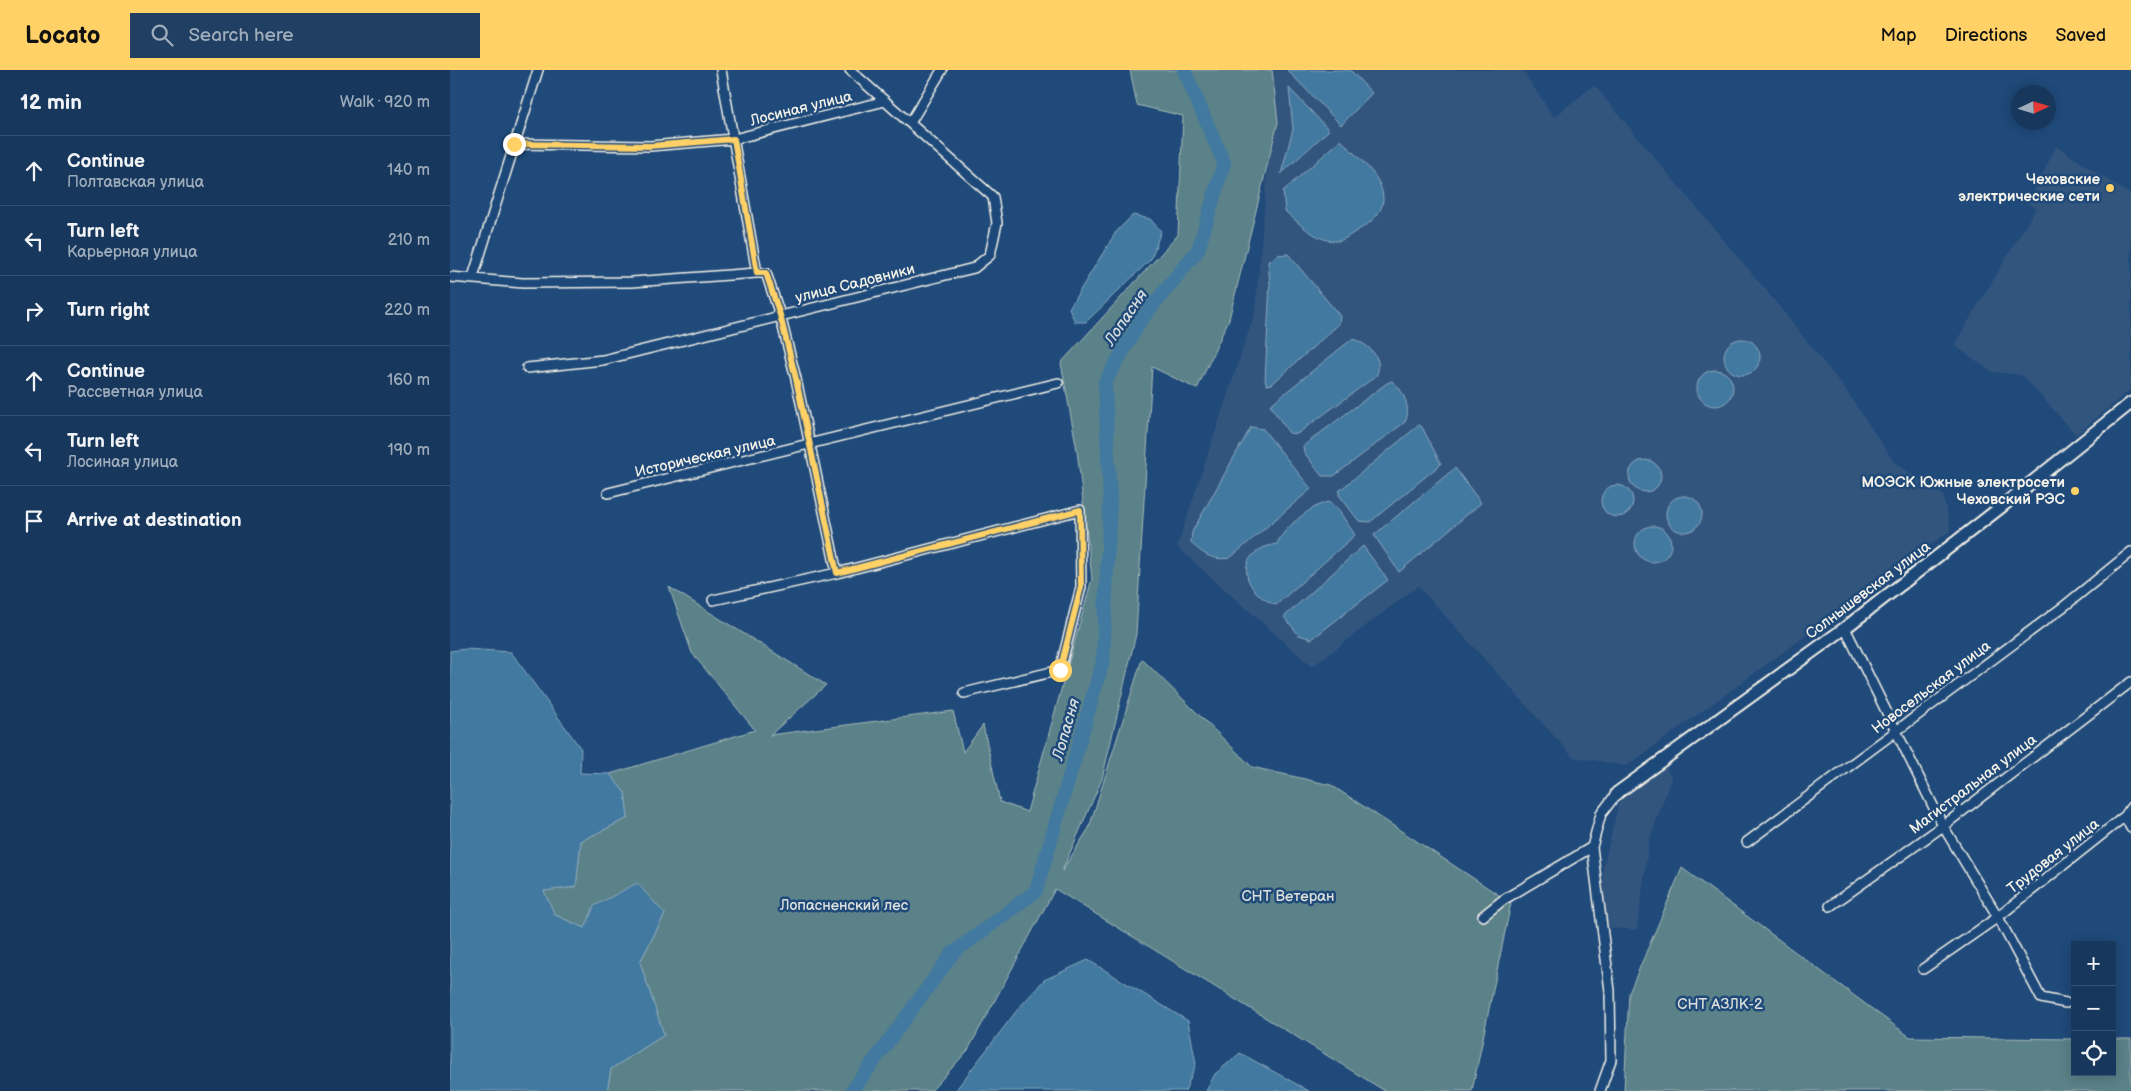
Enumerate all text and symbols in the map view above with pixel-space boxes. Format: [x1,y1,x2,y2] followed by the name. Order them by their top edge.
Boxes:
[130,13,480,58] search box
[25,21,100,50] text: Locato
[148,21,176,49] icon: search
[188,24,294,47] text: Search here
[1881,25,1917,46] text: Map
[1945,25,2027,46] text: Directions
[2055,25,2106,46] text: Saved
[2011,85,2056,130] north arrow
[747,87,854,131] street label: Лосиная улица
[20,90,82,115] text: 12 min
[340,93,430,112] text: Walk · 920 m
[503,133,526,156] route end
[67,150,145,173] text: Continue
[20,157,48,185] icon: ahead
[387,161,430,180] text: 140 m
[1958,170,2100,206] place label: Чеховские электрические сети
[67,173,204,192] text: Полтавская улица
[2104,182,2116,194] marker: Чеховские электрические сети
[67,220,139,243] text: Turn left
[20,227,48,255] icon: left
[388,231,430,250] text: 210 m
[67,243,198,262] text: Карьерная улица
[793,259,917,308] street label: улица Садовники
[1100,286,1152,350] water label: Лопасня
[20,297,48,325] icon: right
[67,299,150,322] text: Turn right
[384,301,430,320] text: 220 m
[67,360,145,383] text: Continue
[20,367,48,395] icon: ahead
[387,371,430,390] text: 160 m
[67,383,203,402] text: Рассветная улица
[67,430,139,453] text: Turn left
[633,431,777,482] street label: Историческая улица
[20,437,48,465] icon: left
[388,441,430,460] text: 190 m
[67,453,178,472] text: Лосиная улица
[1862,473,2066,509] place label: МОЭСК Южные электросети Чеховский РЭС
[2069,485,2081,497] marker: МОЭСК Южные электросети Чеховский РЭС
[20,507,48,535] icon: arrive
[67,509,242,532] text: Arrive at destination
[1802,537,1935,643] street label: Солнышевская улица
[1868,636,1995,738] street label: Новосельская улица
[1049,659,1072,682] route start
[1048,696,1084,763] water label: Лопасня
[1906,730,2041,838] street label: Магистральная улица
[2003,814,2103,898] street label: Трудовая улица
[1241,887,1335,906] park label: СНТ Ветеран
[779,896,909,915] park label: Лопасненский лес
[2071,941,2116,1076] map controls
[2071,941,2116,986] button: +
[2071,986,2116,1031] button: −
[1677,995,1763,1014] park label: СНТ АЗЛК-2
[2071,1031,2116,1076] button: locate

